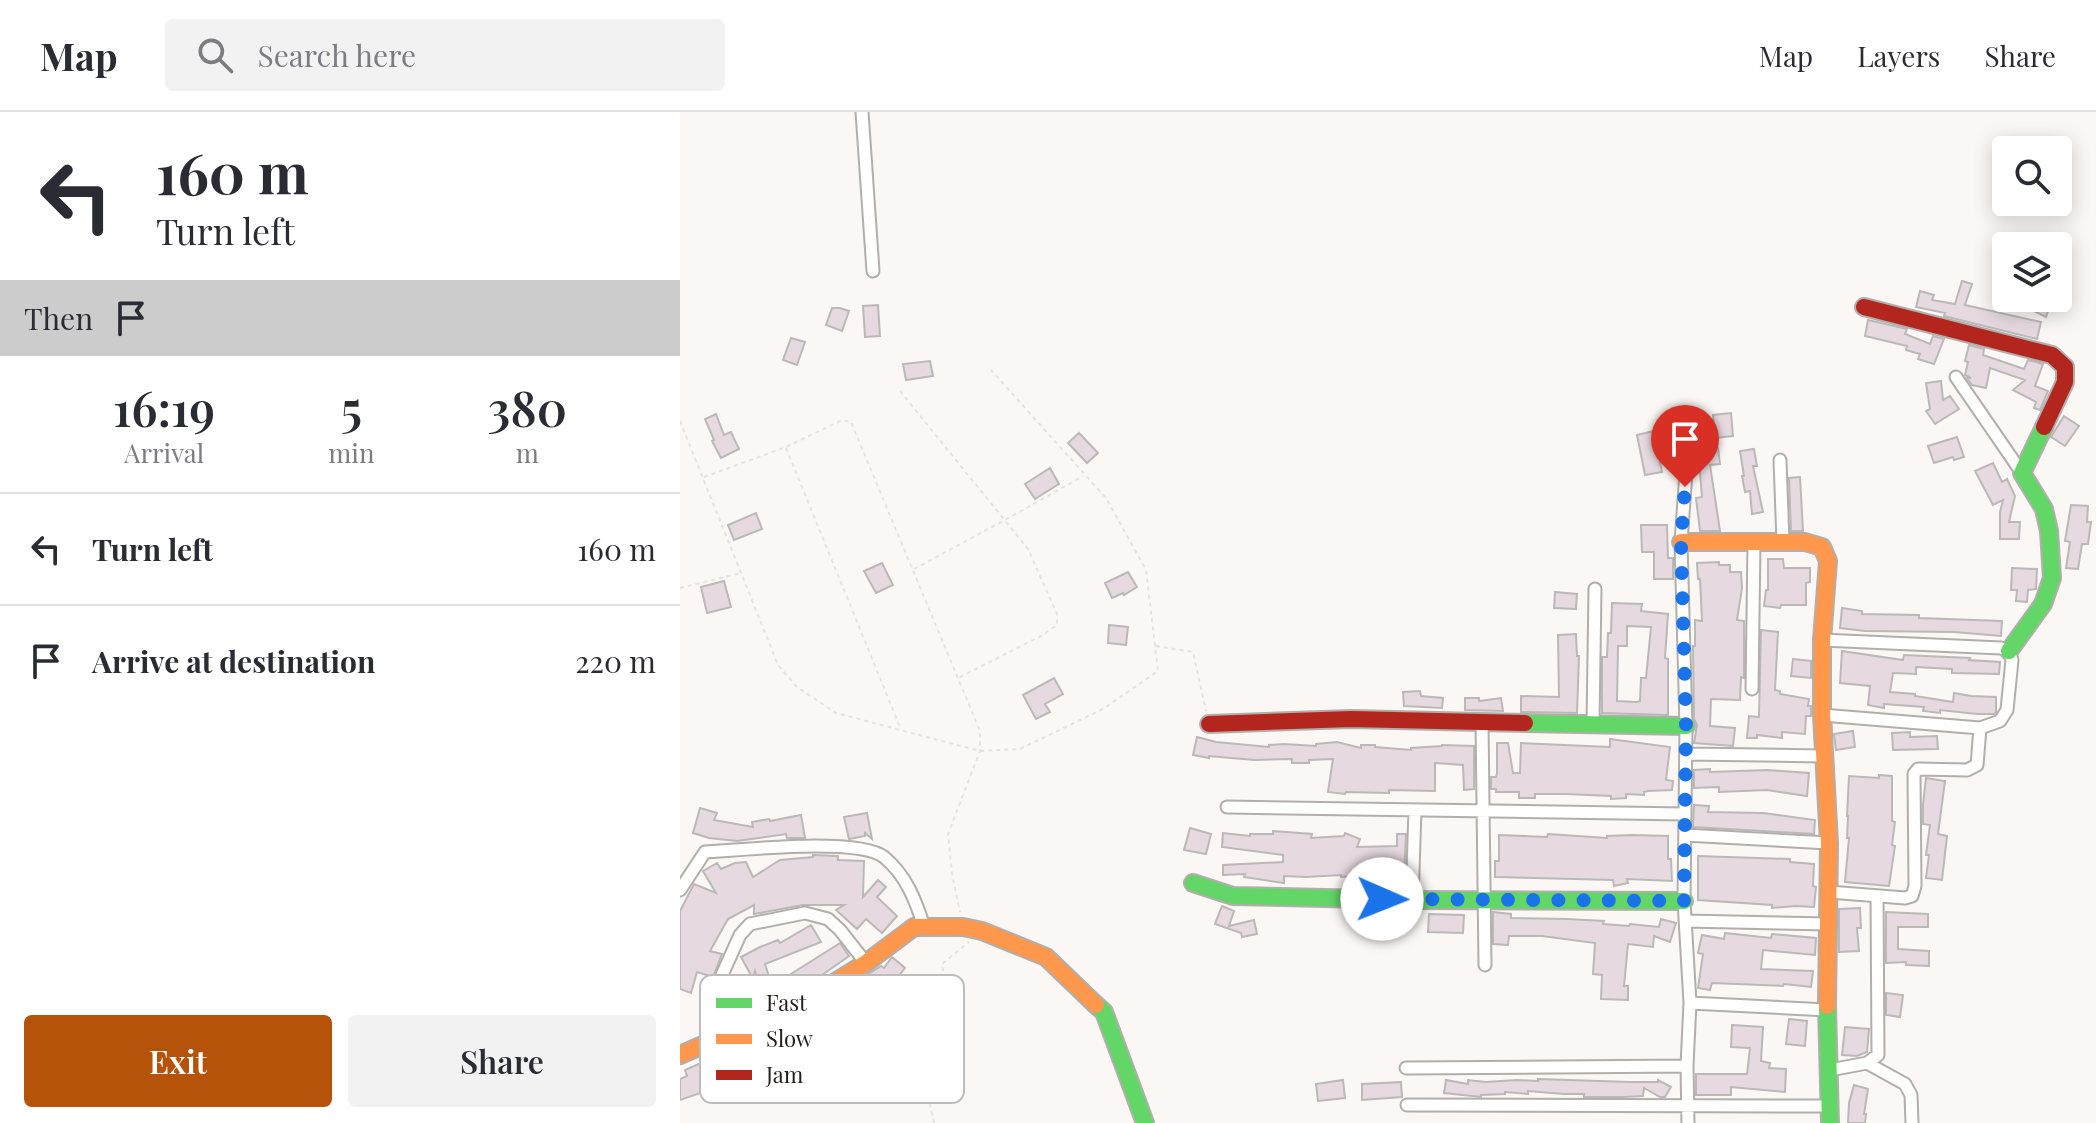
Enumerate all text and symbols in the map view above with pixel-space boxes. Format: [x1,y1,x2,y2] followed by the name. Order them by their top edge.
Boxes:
[165,19,725,91] search box
[40,30,117,81] text: Map
[193,33,237,77] icon: search
[257,35,416,75] text: Search here
[1759,37,1813,74] text: Map
[1857,37,1940,74] text: Layers
[1984,37,2056,74] text: Share
[156,134,309,209] text: 160 m
[1992,136,2072,312] map controls
[1992,136,2072,216] button: search
[24,144,128,248] icon: left
[156,206,295,254] text: Turn left
[1992,232,2072,312] button: layers
[109,296,153,340] icon: arrive
[24,298,93,338] text: Then
[113,375,215,439] text: 16:19
[341,375,362,439] text: 5
[488,375,567,439] text: 380
[1651,405,1719,487] pin
[1663,417,1707,461] icon: arrive
[124,435,204,470] text: Arrival
[328,435,374,470] text: min
[516,435,539,470] text: m
[24,527,68,571] icon: left
[92,529,213,569] text: Turn left
[577,529,656,569] text: 160 m
[24,639,68,683] icon: arrive
[92,641,375,681] text: Arrive at destination
[575,641,656,681] text: 220 m
[1340,857,1424,941] position arrow
[700,975,964,1103] legend
[766,987,808,1017] text: Fast
[24,1015,332,1107] button: Exit
[348,1015,656,1107] button: Share
[766,1023,813,1053] text: Slow
[765,1059,804,1089] text: Jam

